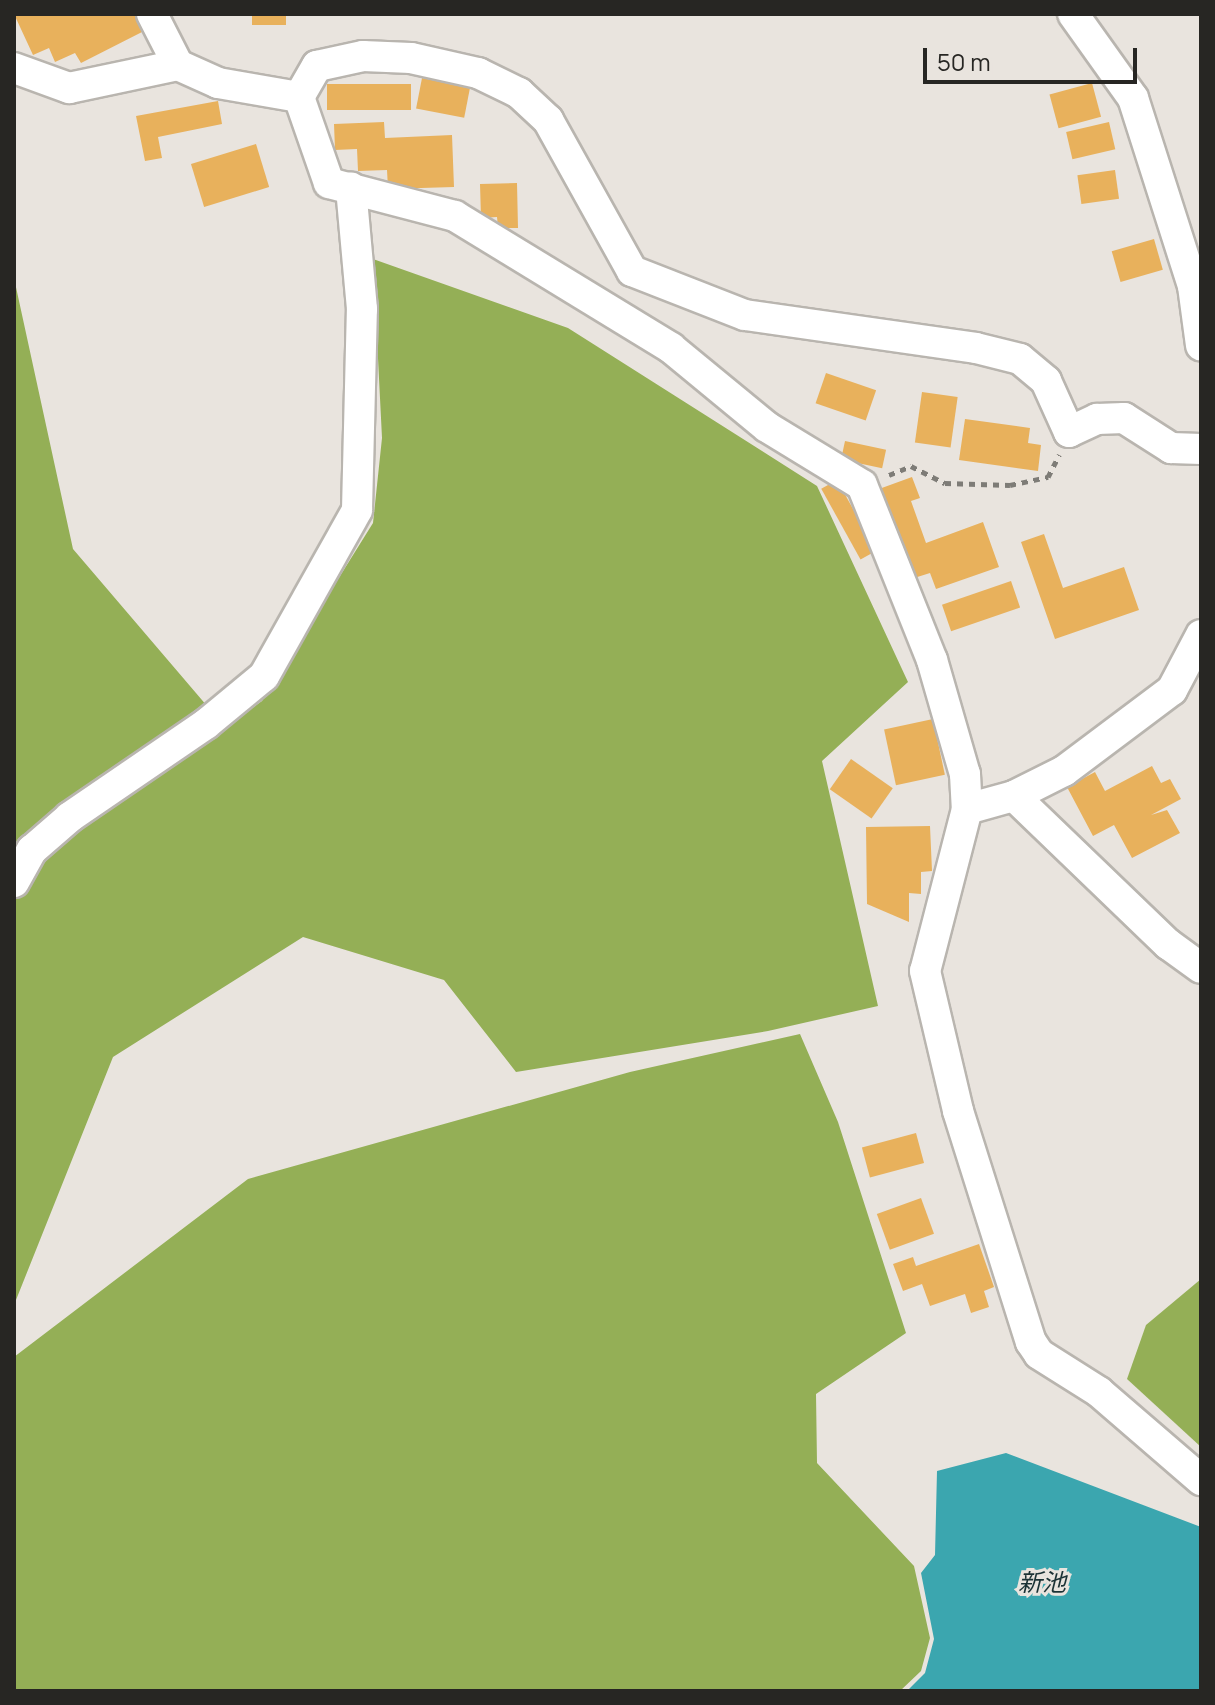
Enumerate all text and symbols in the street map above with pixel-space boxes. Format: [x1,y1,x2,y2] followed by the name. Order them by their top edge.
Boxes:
[927,32,1141,82] scale bar
[937,45,991,78] text: 50 m
[1018,1568,1066,1596] water label: 新池

